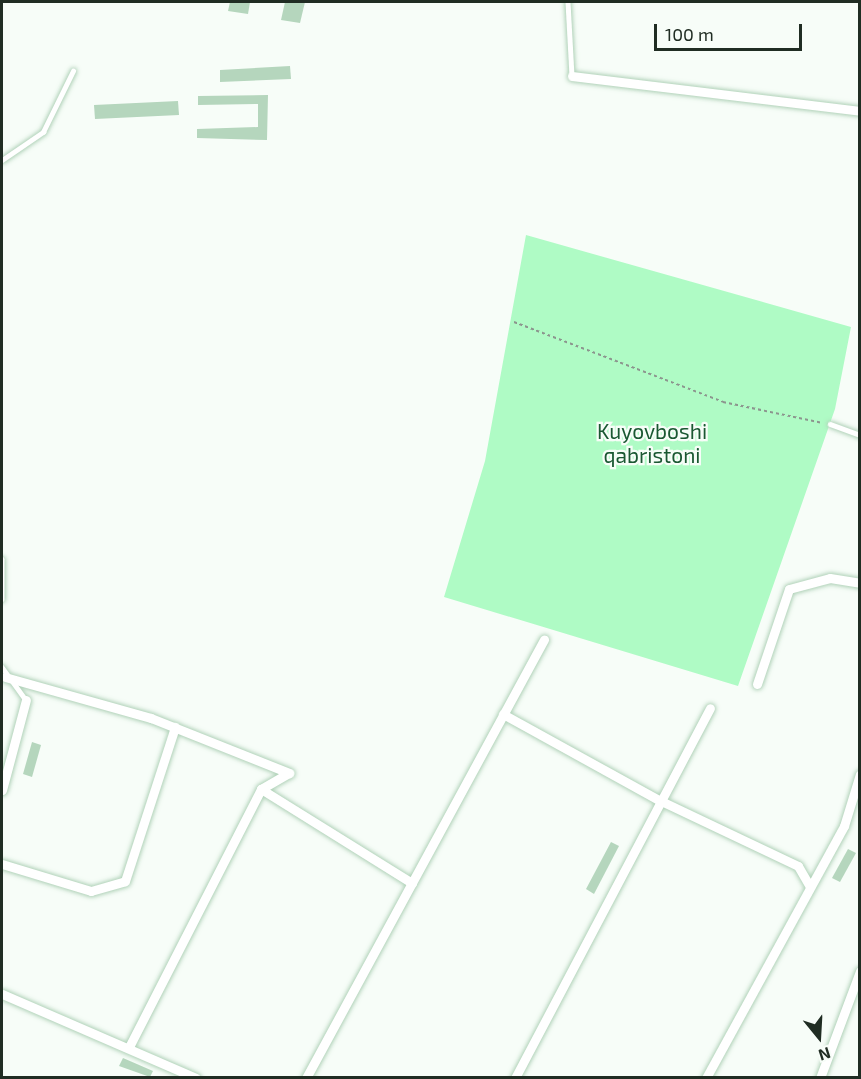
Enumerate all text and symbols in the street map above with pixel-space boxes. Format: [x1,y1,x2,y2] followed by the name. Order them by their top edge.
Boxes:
[657,12,806,50] scale bar
[665,23,714,45] text: 100 m
[597,418,707,468] park label: Kuyovboshi qabristoni
[789,1007,849,1067] north arrow
[816,1044,833,1065] text: N

